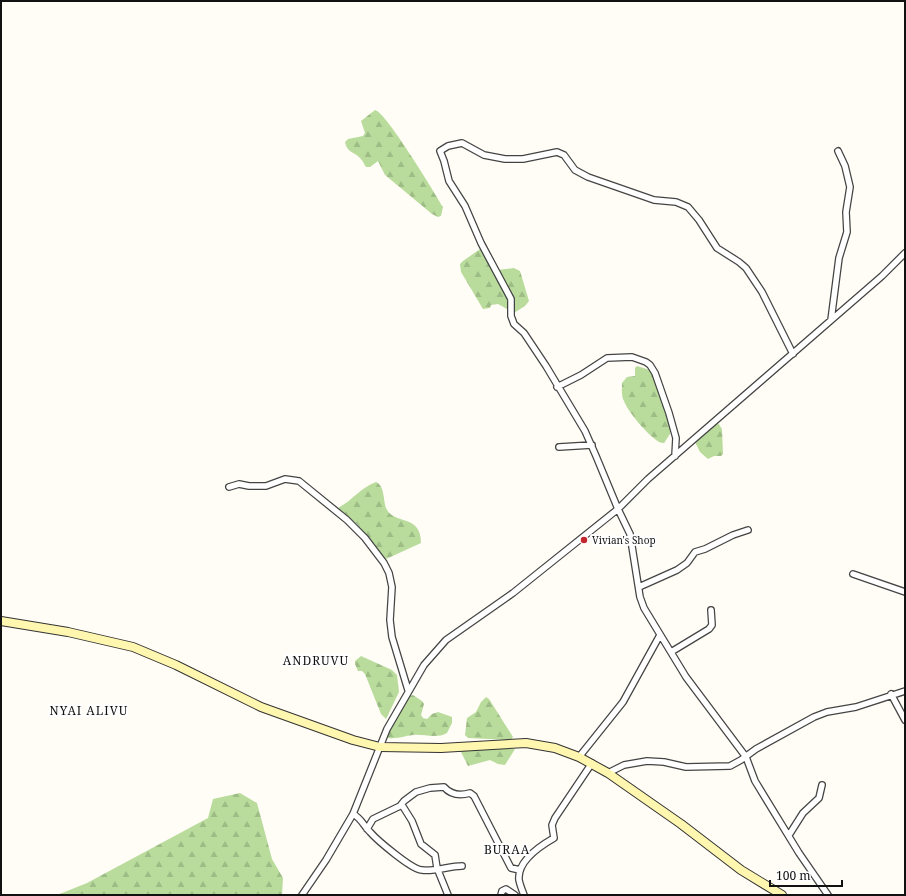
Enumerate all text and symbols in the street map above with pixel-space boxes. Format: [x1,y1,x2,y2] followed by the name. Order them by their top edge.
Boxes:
[592,533,656,547] place label: Vivian's Shop
[579,535,589,545] marker: Vivian's Shop
[283,652,349,669] district label: ANDRUVU
[50,702,128,719] district label: NYAI ALIVU
[484,841,530,858] district label: BURAA
[770,862,842,888] scale bar
[776,867,811,884] text: 100 m

